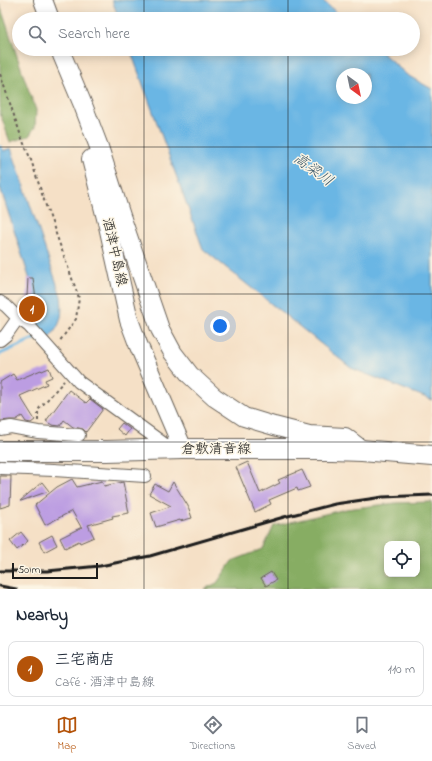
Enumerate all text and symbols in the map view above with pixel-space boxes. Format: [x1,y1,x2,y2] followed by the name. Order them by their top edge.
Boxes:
[12,12,420,56] search box
[26,23,48,45] icon: search
[58,23,130,45] text: Search here
[336,68,372,104] north arrow
[288,148,338,192] water label: 高梁川
[96,216,132,288] street label: 酒津中島線
[19,294,45,324] pin: 1
[210,316,230,336] your location
[181,439,251,460] street label: 倉敷清音線
[384,541,420,577] map controls
[384,541,420,577] button: locate
[12,561,98,580] scale bar
[18,562,40,578] text: 50 m
[16,603,68,628] text: Nearby
[55,649,115,671] text: 三宅商店
[28,660,32,679] text: 1
[388,660,415,679] text: 110 m
[55,673,155,692] text: Café · 酒津中島線
[56,714,78,754] tab: Map
[190,714,235,754] tab: Directions
[347,714,376,754] tab: Saved

